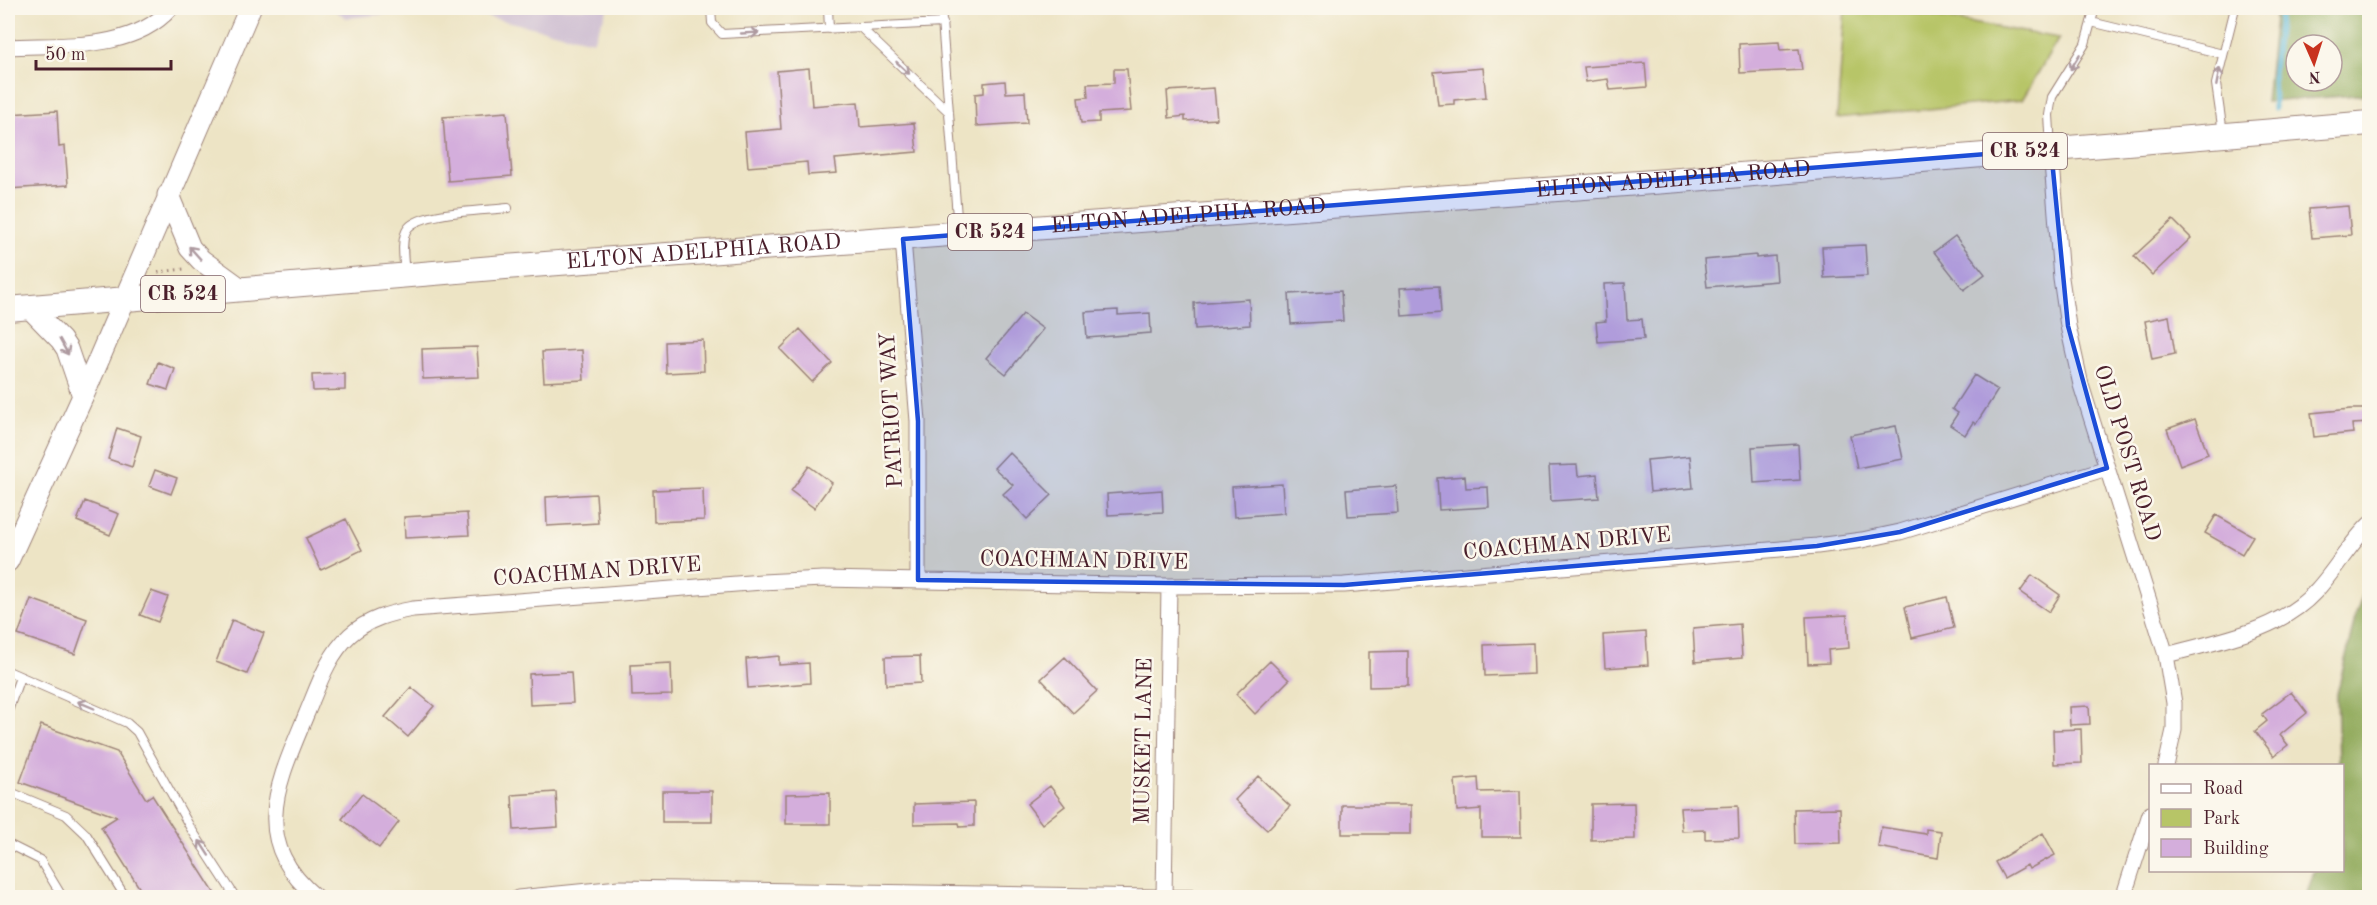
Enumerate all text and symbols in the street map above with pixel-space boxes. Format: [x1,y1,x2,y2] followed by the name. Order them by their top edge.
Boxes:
[739,27,759,38] one-way arrow
[36,33,171,71] scale bar
[2284,33,2344,93] north arrow
[45,46,85,64] text: 50 m
[2068,53,2080,70] one-way arrow
[895,60,910,75] one-way arrow
[2213,68,2224,87] one-way arrow
[2307,68,2321,84] text: N
[1983,133,2067,169] road number: CR 524
[1535,158,1811,202] street label: ELTON ADELPHIA ROAD
[1050,195,1327,238] street label: ELTON ADELPHIA ROAD
[948,214,1032,250] road number: CR 524
[565,231,842,273] street label: ELTON ADELPHIA ROAD
[188,246,202,261] one-way arrow
[141,276,225,312] road number: CR 524
[877,331,907,489] street label: PATRIOT WAY
[58,338,70,355] one-way arrow
[2090,362,2164,544] street label: OLD POST ROAD
[1462,524,1672,564] street label: COACHMAN DRIVE
[979,548,1189,574] street label: COACHMAN DRIVE
[492,554,702,590] street label: COACHMAN DRIVE
[1132,658,1156,824] street label: MUSKET LANE
[77,699,95,710] one-way arrow
[2149,764,2344,872] legend
[2203,780,2243,798] text: Road
[2203,810,2240,828] text: Park
[198,840,210,857] one-way arrow
[2203,840,2269,858] text: Building

